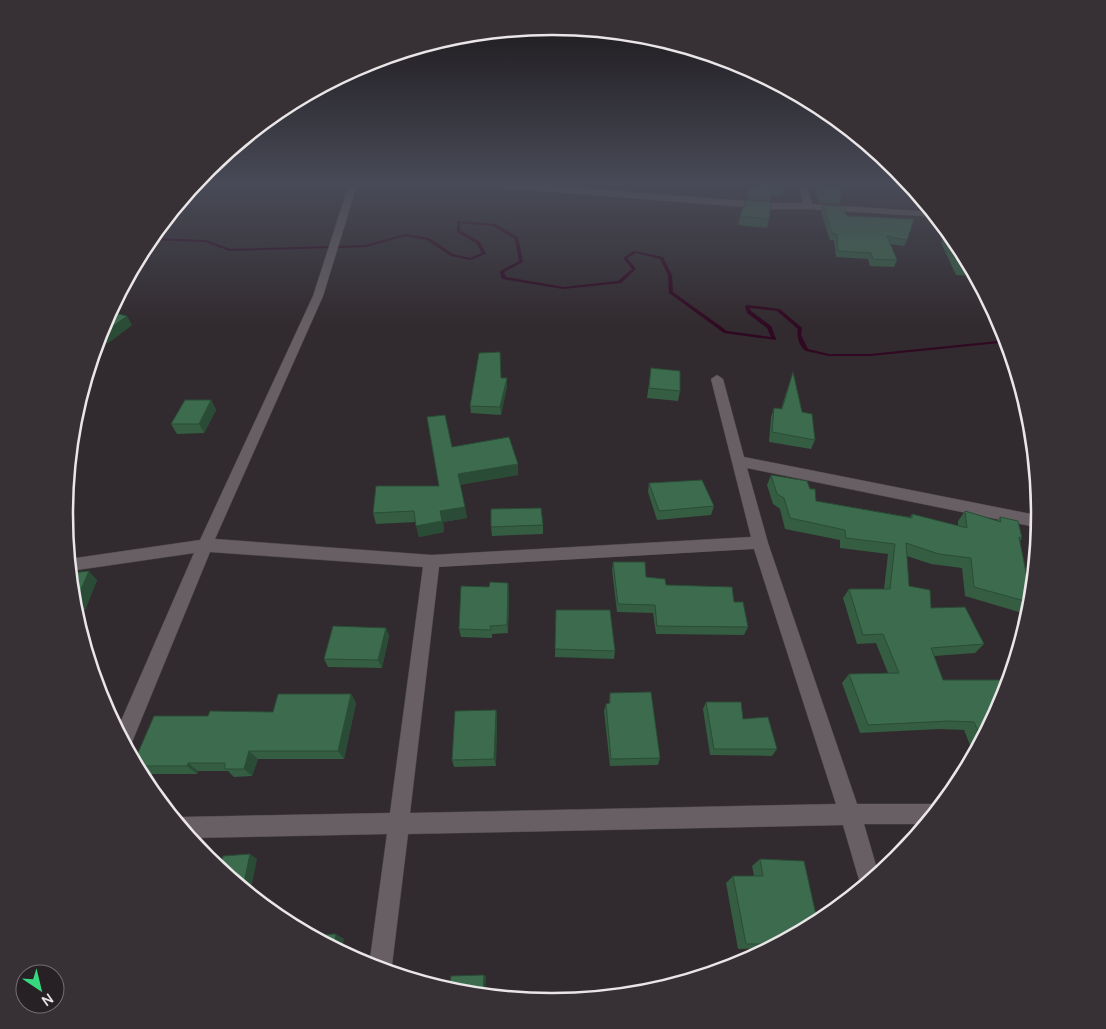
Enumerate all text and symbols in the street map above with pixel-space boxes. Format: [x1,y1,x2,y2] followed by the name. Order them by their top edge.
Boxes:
[15,964,65,1014] north arrow
[38,989,57,1011] text: N

